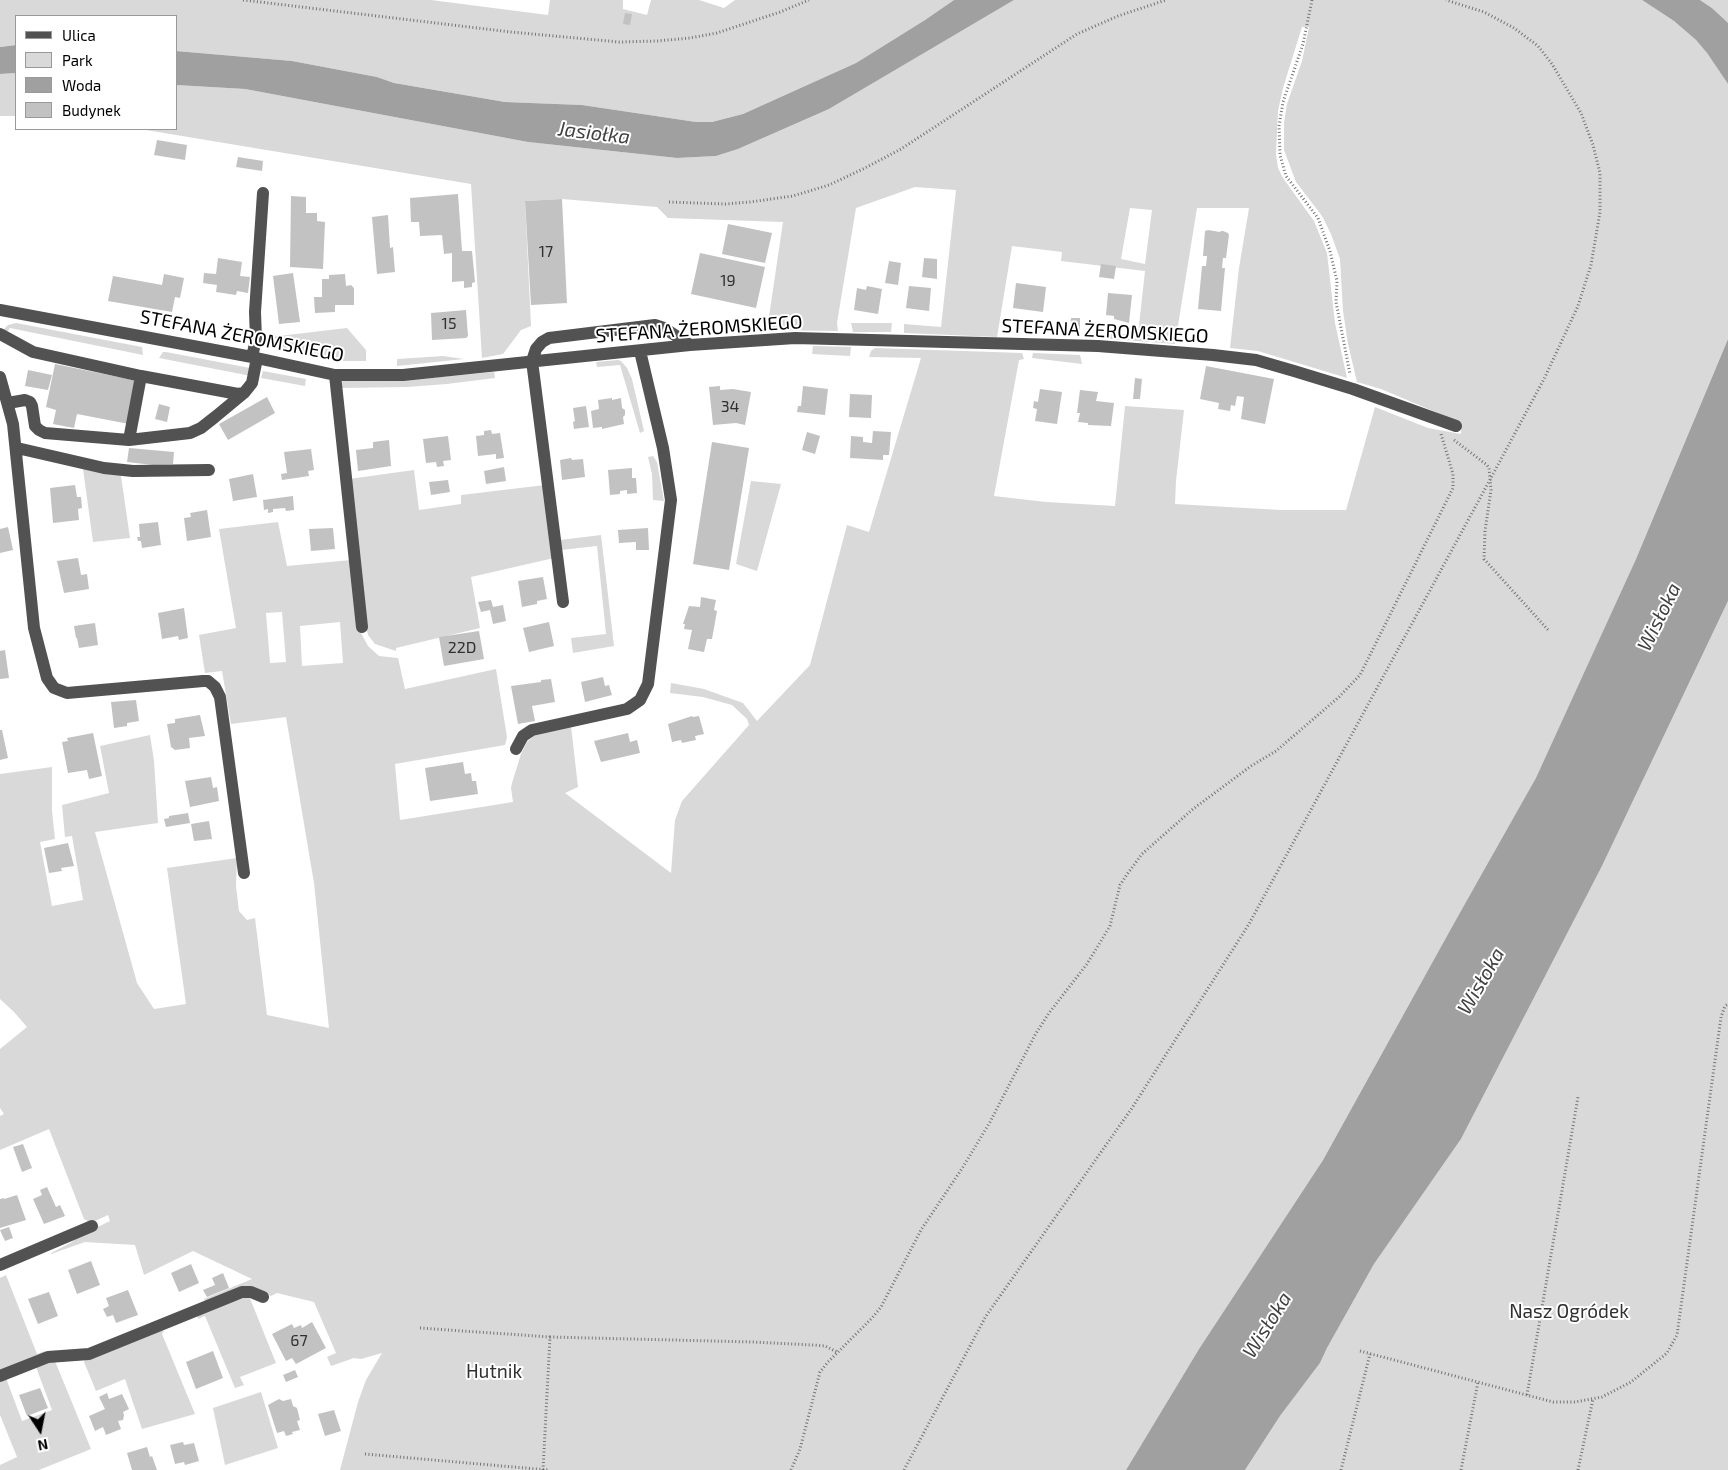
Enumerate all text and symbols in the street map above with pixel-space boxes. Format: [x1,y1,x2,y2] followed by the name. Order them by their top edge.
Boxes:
[15,15,178,130] legend
[62,26,96,44] text: Ulica
[62,51,93,69] text: Park
[62,76,101,94] text: Woda
[62,101,121,119] text: Budynek
[557,117,631,149] water label: Jasiołka
[539,242,553,262] house number: 17
[720,271,736,291] house number: 19
[138,305,346,367] street label: STEFANA ŻEROMSKIEGO
[595,310,803,348] street label: STEFANA ŻEROMSKIEGO
[442,314,456,334] house number: 15
[1001,314,1209,348] street label: STEFANA ŻEROMSKIEGO
[721,397,739,417] house number: 34
[1632,579,1686,655] water label: Wisłoka
[448,638,476,658] house number: 22D
[1452,943,1510,1019] water label: Wisłoka
[1237,1288,1297,1362] water label: Wisłoka
[1509,1301,1629,1323] park label: Nasz Ogródek
[290,1331,308,1351] house number: 67
[466,1361,522,1383] park label: Hutnik
[15,1405,65,1455] north arrow
[36,1436,50,1455] text: N

